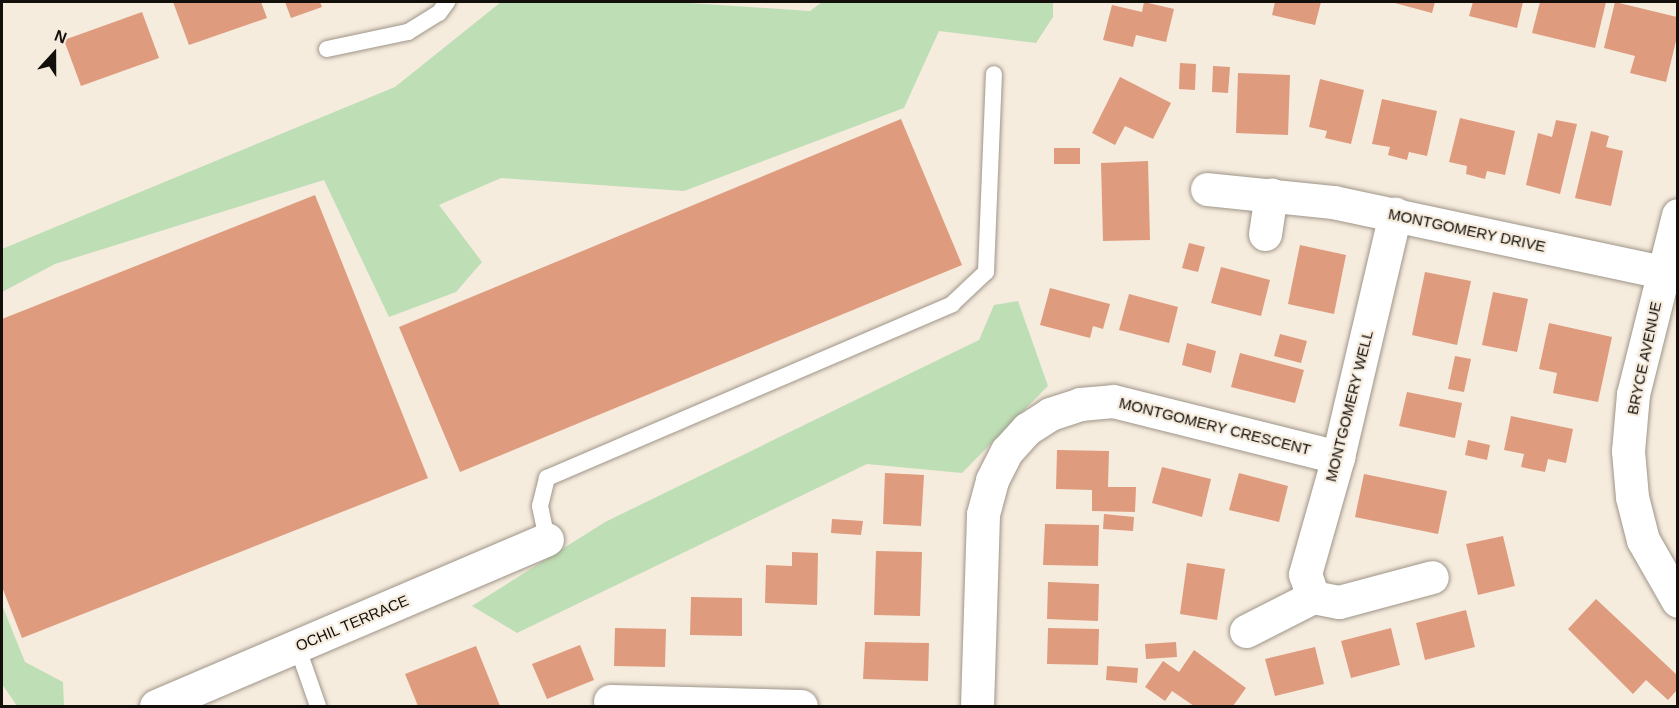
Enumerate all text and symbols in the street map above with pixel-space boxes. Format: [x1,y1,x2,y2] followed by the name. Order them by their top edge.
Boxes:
[24,24,84,84] north arrow
[52,27,69,47] text: N
[1387,205,1547,255] street label: MONTGOMERY DRIVE
[1623,299,1665,417] street label: BRYCE AVENUE
[1321,328,1377,484] street label: MONTGOMERY WELL
[1117,393,1313,459] street label: MONTGOMERY CRESCENT
[292,591,412,655] street label: OCHIL TERRACE

